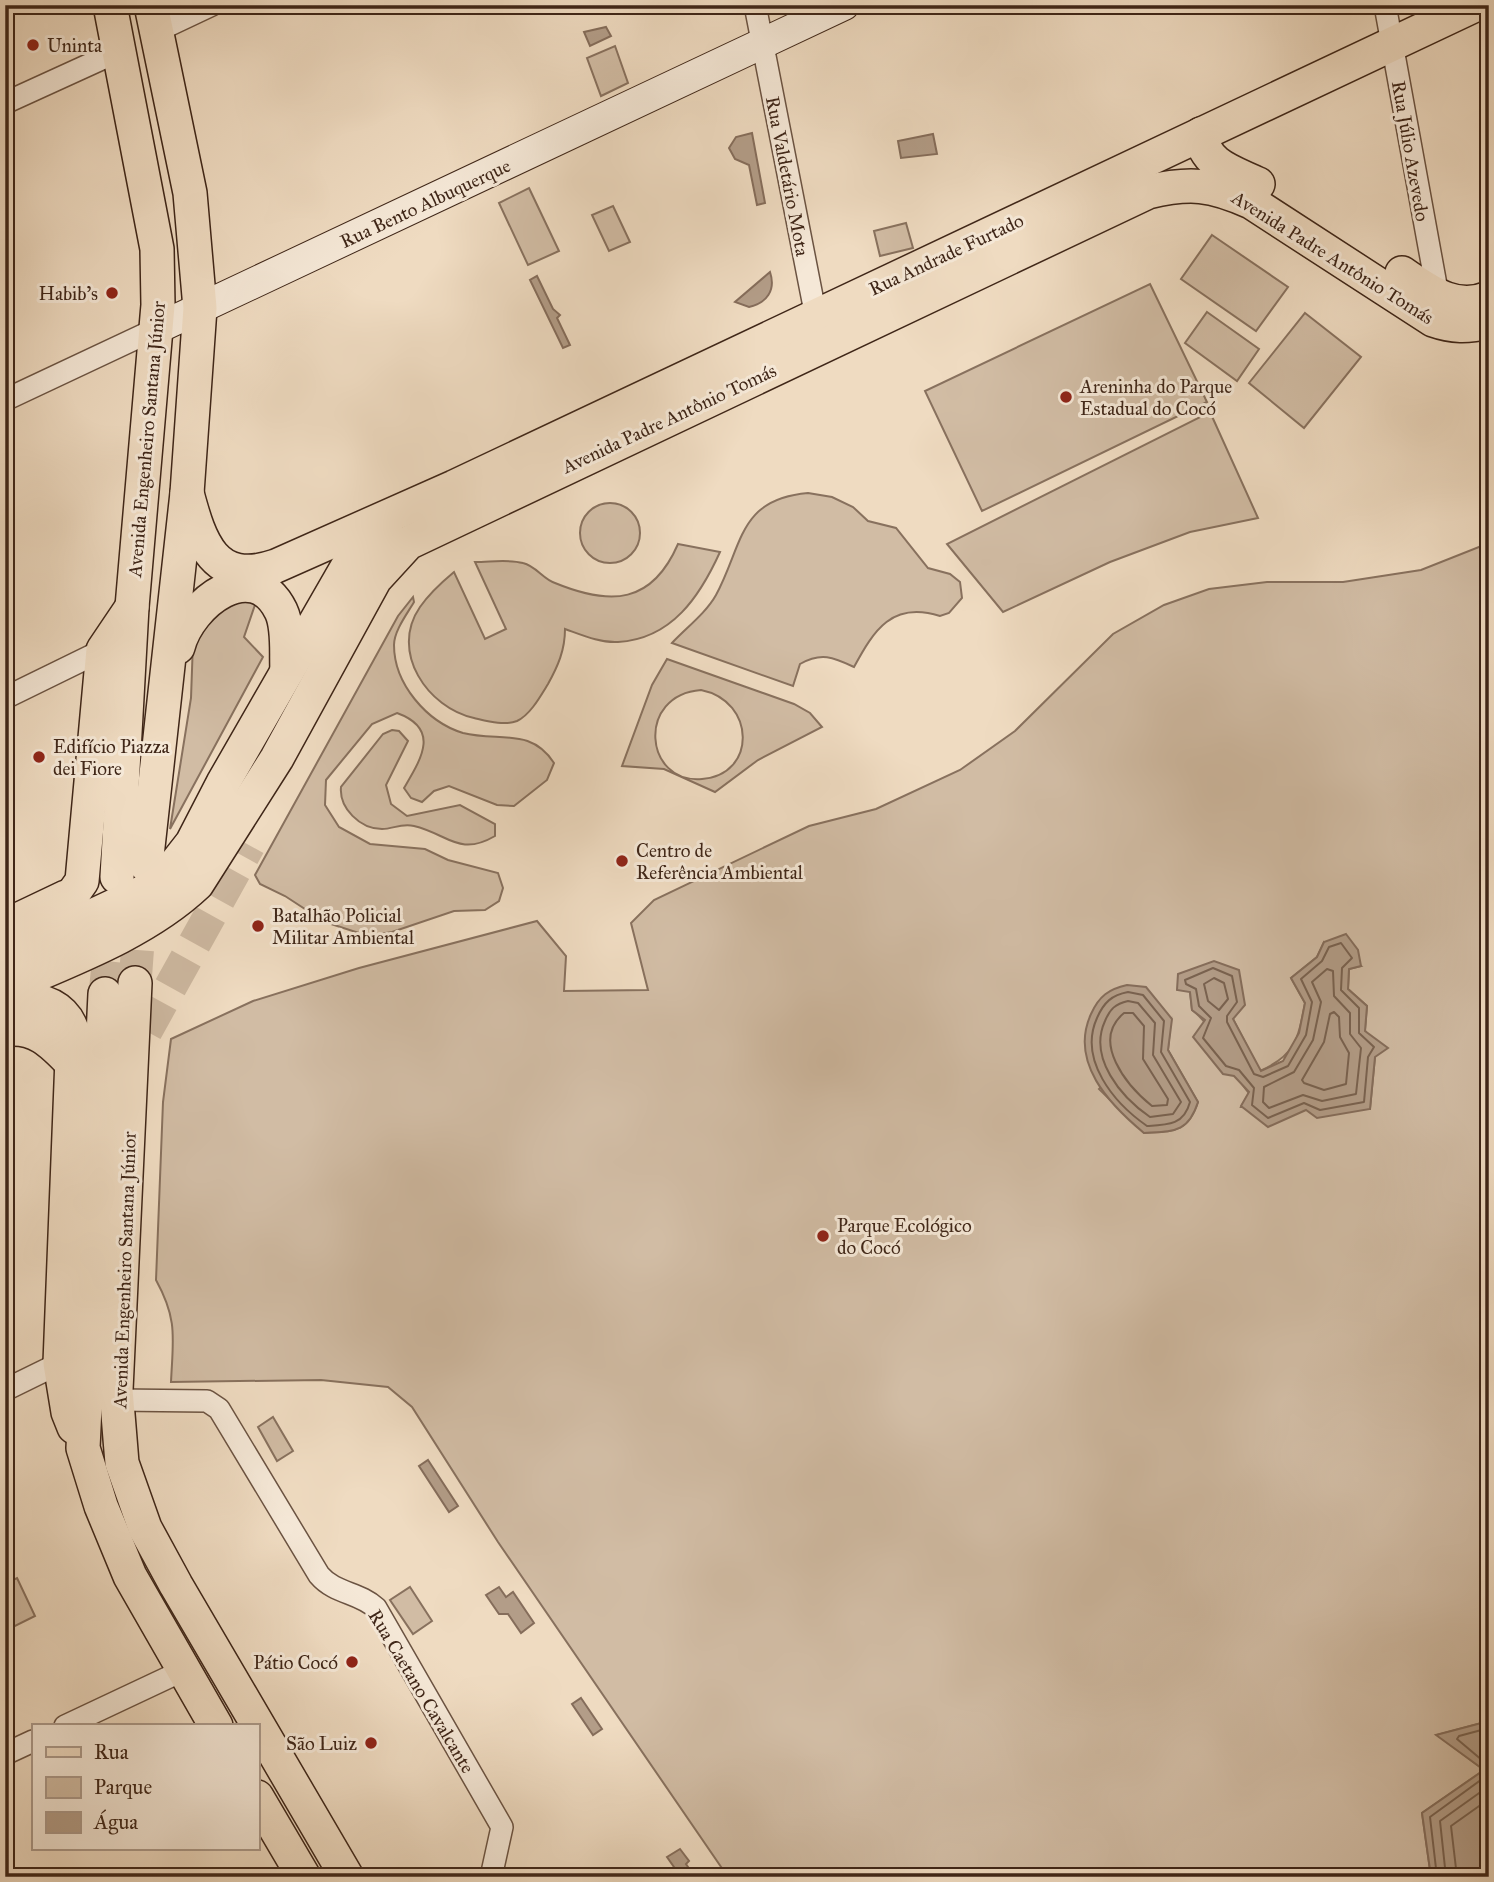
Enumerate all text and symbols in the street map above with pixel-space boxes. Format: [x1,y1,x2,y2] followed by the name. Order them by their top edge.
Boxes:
[47,34,103,57] place label: Uninta
[25,37,41,53] marker: Uninta
[1386,79,1434,224] street label: Rua Júlio Azevedo
[761,94,814,259] street label: Rua Valdetário Mota
[336,154,514,254] street label: Rua Bento Albuquerque
[1227,185,1438,329] street label: Avenida Padre Antônio Tomás
[865,208,1028,300] street label: Rua Andrade Furtado
[38,282,98,305] place label: Habib's
[104,285,120,301] marker: Habib's
[123,299,171,579] street label: Avenida Engenheiro Santana Júnior
[558,359,780,479] street label: Avenida Padre Antônio Tomás
[1079,375,1232,420] place label: Areninha do Parque Estadual do Cocó
[1058,389,1074,405] marker: Areninha do Parque Estadual do Cocó
[53,735,171,780] place label: Edifício Piazza dei Fiore
[31,749,47,765] marker: Edifício Piazza dei Fiore
[636,839,804,884] place label: Centro de Referência Ambiental
[614,853,630,869] marker: Centro de Referência Ambiental
[272,904,415,949] place label: Batalhão Policial Militar Ambiental
[250,918,266,934] marker: Batalhão Policial Militar Ambiental
[108,1130,142,1410] street label: Avenida Engenheiro Santana Júnior
[837,1214,972,1259] place label: Parque Ecológico do Cocó
[815,1228,831,1244] marker: Parque Ecológico do Cocó
[364,1605,480,1777] street label: Rua Caetano Cavalcante
[253,1651,338,1674] place label: Pátio Cocó
[344,1654,360,1670] marker: Pátio Cocó
[32,1724,259,1850] legend
[286,1732,357,1755] place label: São Luiz
[363,1735,379,1751] marker: São Luiz
[94,1739,129,1765] text: Rua
[94,1774,153,1800] text: Parque
[93,1809,138,1835] text: Água

